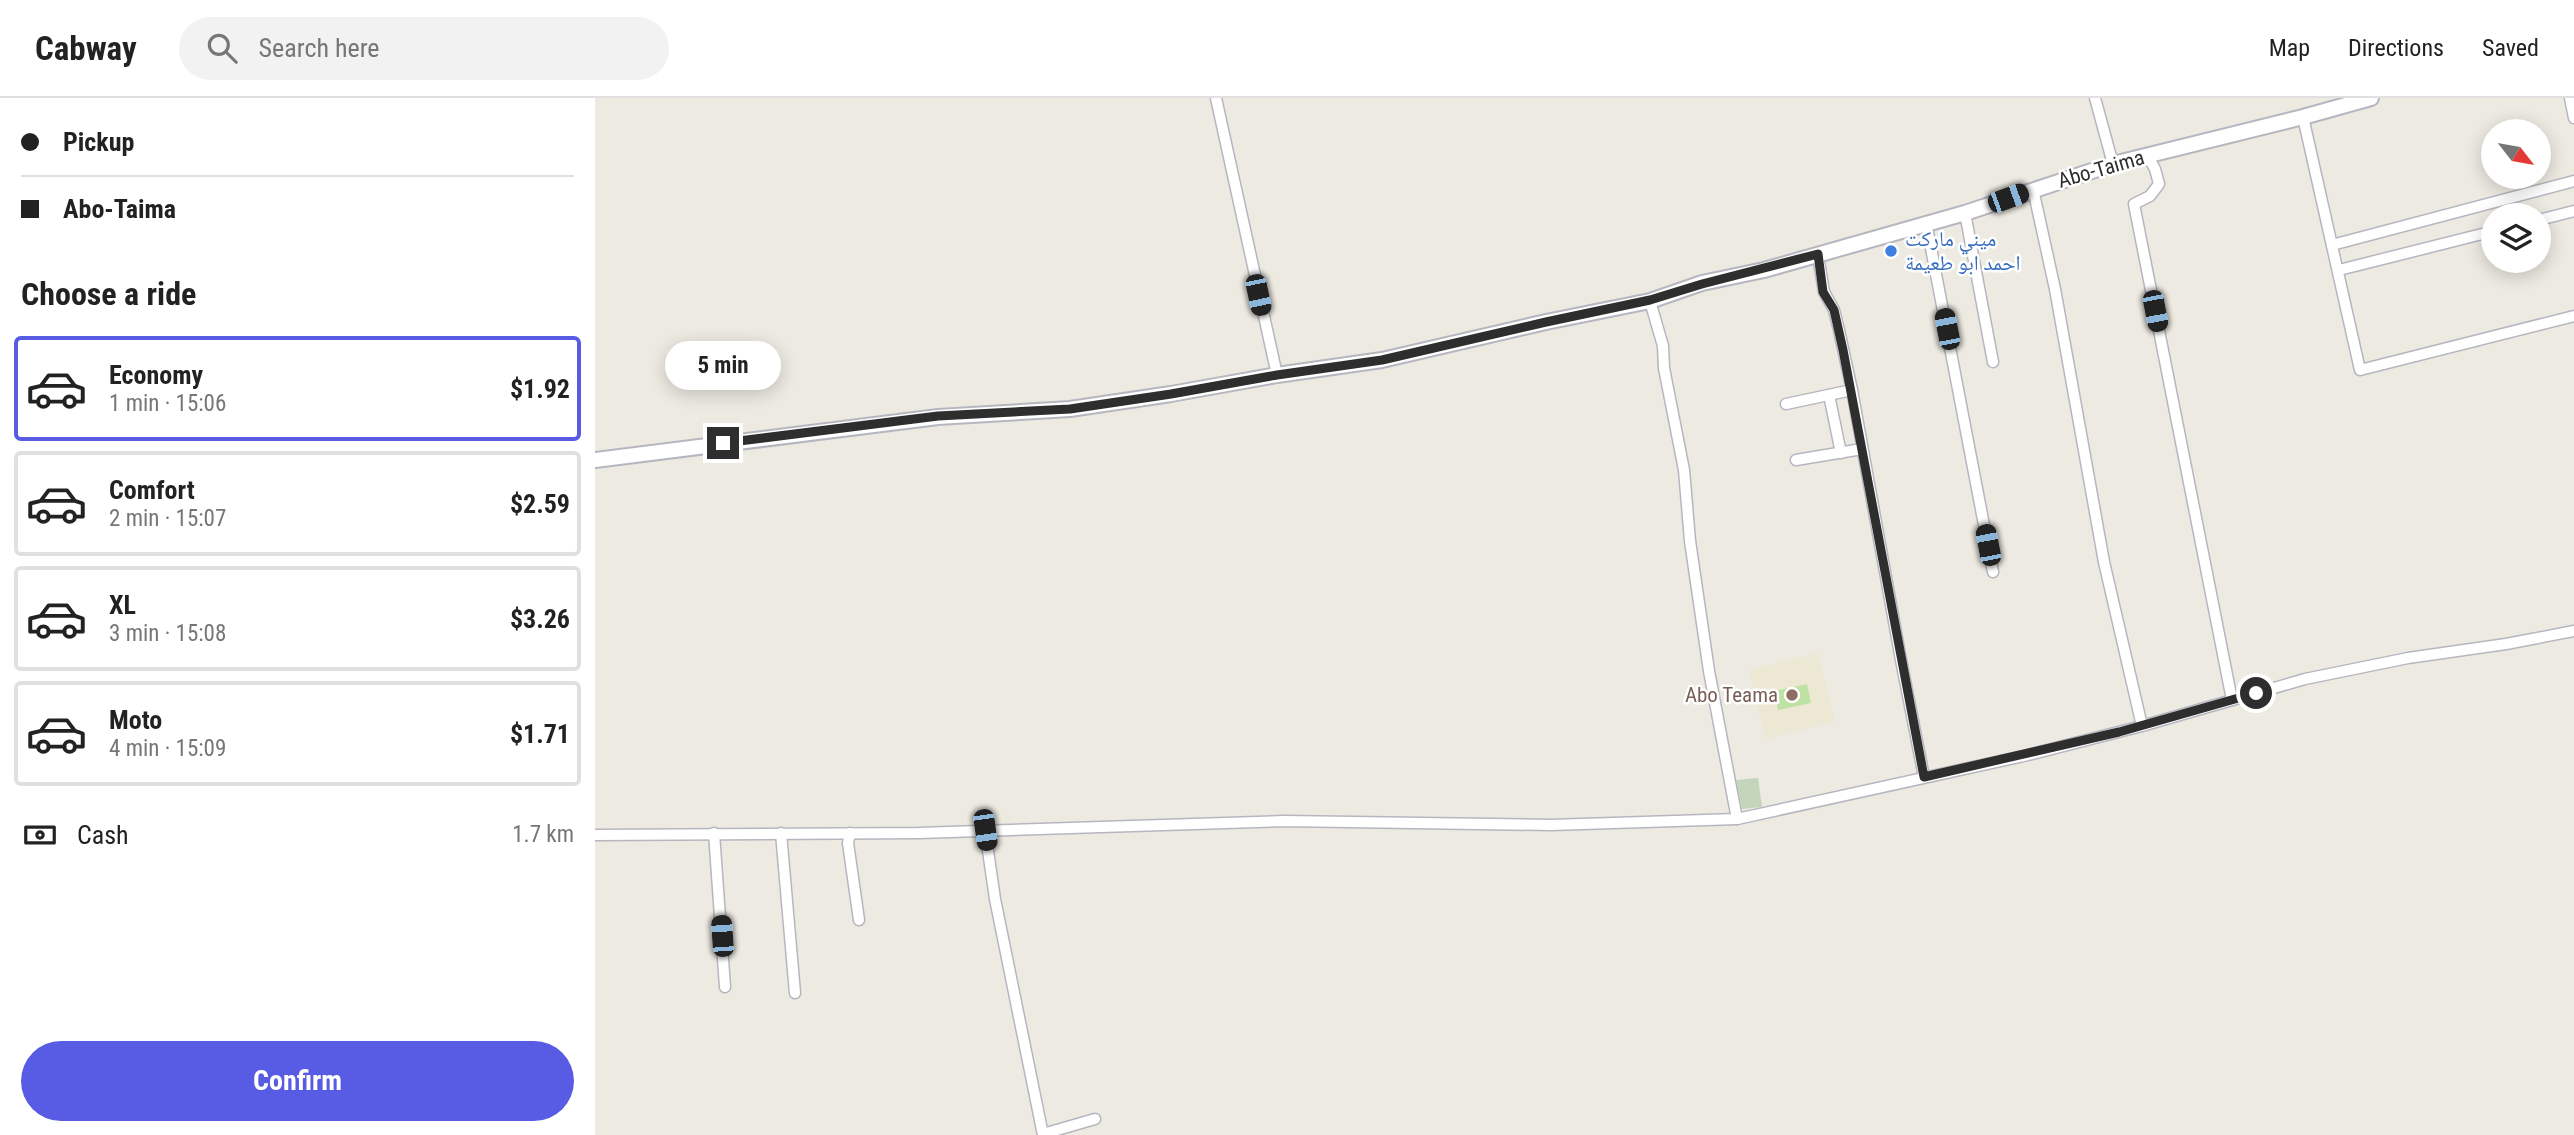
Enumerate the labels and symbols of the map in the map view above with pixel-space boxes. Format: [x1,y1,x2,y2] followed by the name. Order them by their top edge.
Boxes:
[2481,119,2551,189] north arrow
[2055,145,2147,193] street label: Abo-Taima
[1985,181,2032,215] car
[1905,227,2021,275] place label: ميني ماركت احمد ابو طعيمة
[1883,243,1899,259] marker: ميني ماركت احمد ابو طعيمة
[1244,272,1273,318] car
[2141,288,2170,334] car
[1933,306,1962,352] car
[665,342,781,390] callout: 5 min
[707,427,739,459] route end
[1974,522,2003,568] car
[2240,677,2272,709] route start
[1685,683,1778,707] place label: Abo Teama
[1784,687,1800,703] marker: Abo Teama
[972,808,999,852] car
[711,914,734,958] car

